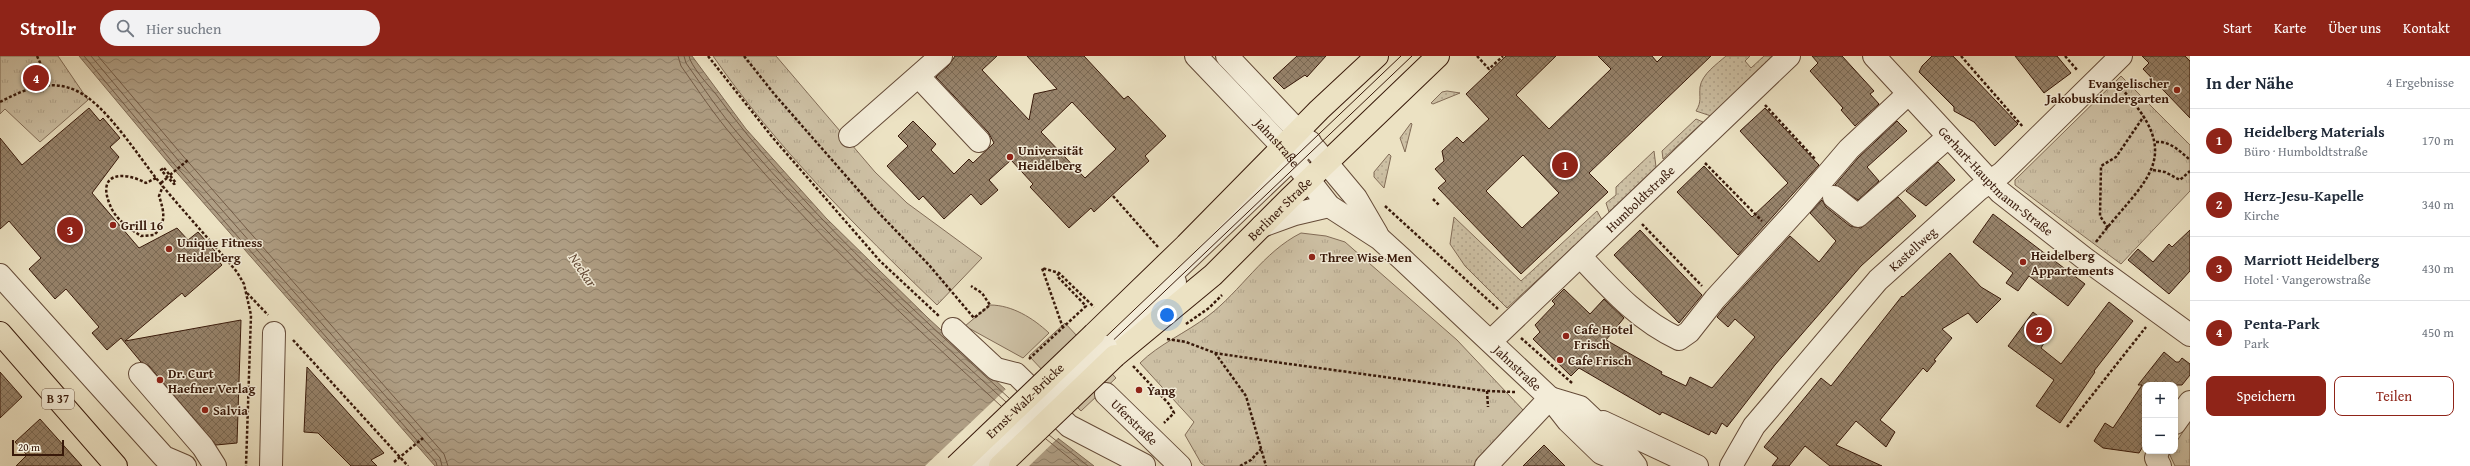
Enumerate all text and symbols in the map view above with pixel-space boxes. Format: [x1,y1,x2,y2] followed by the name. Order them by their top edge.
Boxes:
[100,10,380,46] search box
[20,14,76,42] text: Strollr
[114,17,136,39] icon: search
[146,18,221,39] text: Hier suchen
[2223,18,2252,38] text: Start
[2274,18,2306,38] text: Karte
[2328,18,2381,38] text: Über uns
[2403,18,2450,38] text: Kontakt
[23,63,49,93] pin: 4
[2206,70,2294,95] text: In der Nähe
[2386,73,2454,92] text: 4 Ergebnisse
[2044,74,2169,108] place label: Evangelischer Jakobuskindergarten
[2172,85,2182,95] marker: Evangelischer Jakobuskindergarten
[1249,113,1304,171] street label: Jahnstraße
[2244,121,2385,142] text: Heidelberg Materials
[1934,122,2057,241] street label: Gerhart-Hauptmann-Straße
[2216,131,2222,150] text: 1
[2422,131,2454,150] text: 170 m
[1018,141,1083,175] place label: Universität Heidelberg
[2244,142,2368,161] text: Büro · Humboldtstraße
[1552,150,1578,180] pin: 1
[1005,152,1015,162] marker: Universität Heidelberg
[1601,161,1679,237] street label: Humboldtstraße
[1243,173,1316,245] street label: Berliner Straße
[2244,185,2364,206] text: Herz-Jesu-Kapelle
[2216,195,2222,214] text: 2
[2422,195,2454,214] text: 340 m
[2244,206,2279,225] text: Kirche
[57,215,83,245] pin: 3
[121,216,164,235] place label: Grill 16
[108,220,118,230] marker: Grill 16
[1885,222,1941,276] street label: Kastellweg
[177,233,263,267] place label: Unique Fitness Heidelberg
[164,244,174,254] marker: Unique Fitness Heidelberg
[2031,246,2114,280] place label: Heidelberg Appartements
[1320,248,1412,267] place label: Three Wise Men
[564,249,602,292] water label: Neckar
[2244,249,2379,270] text: Marriott Heidelberg
[1307,252,1317,262] marker: Three Wise Men
[2018,257,2028,267] marker: Heidelberg Appartements
[2216,259,2222,278] text: 3
[2422,259,2454,278] text: 430 m
[2244,270,2371,289] text: Hotel · Vangerowstraße
[1157,305,1177,325] your location
[2244,313,2320,334] text: Penta-Park
[2026,315,2052,345] pin: 2
[1574,320,1633,354] place label: Cafe Hotel Frisch
[2216,323,2222,342] text: 4
[2422,323,2454,342] text: 450 m
[1561,331,1571,341] marker: Cafe Hotel Frisch
[2244,334,2269,353] text: Park
[1488,339,1546,395] street label: Jahnstraße
[1568,351,1632,370] place label: Cafe Frisch
[1555,355,1565,365] marker: Cafe Frisch
[982,359,1068,443] street label: Ernst-Walz-Brücke
[168,364,255,398] place label: Dr. Curt Haefner Verlag
[155,375,165,385] marker: Dr. Curt Haefner Verlag
[2206,376,2326,416] button: Speichern
[2334,376,2454,416] button: Teilen
[1147,381,1176,400] place label: Yang
[2142,382,2178,454] map controls
[2142,382,2178,418] button: +
[1134,385,1144,395] marker: Yang
[42,389,74,409] road number: B 37
[1107,395,1162,450] street label: Uferstraße
[213,401,248,420] place label: Salvia
[200,405,210,415] marker: Salvia
[2142,418,2178,454] button: −
[12,438,64,457] scale bar
[18,439,40,455] text: 20 m

